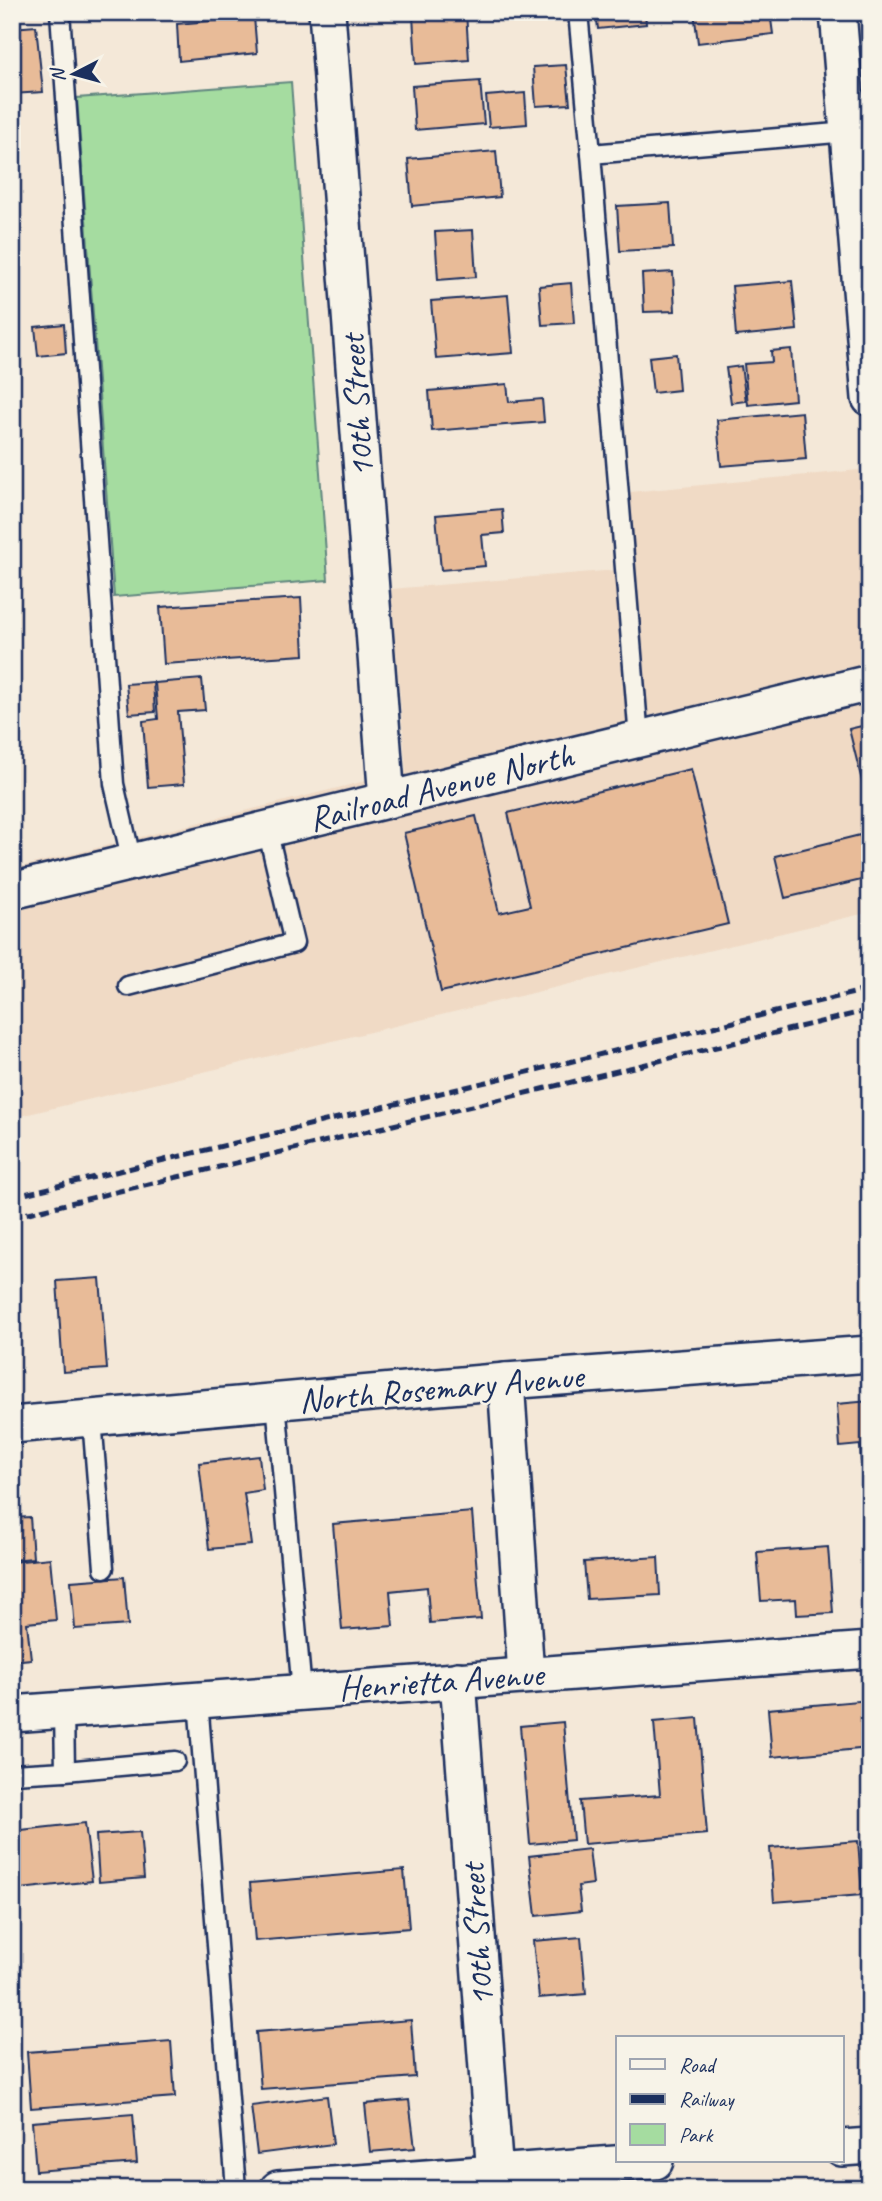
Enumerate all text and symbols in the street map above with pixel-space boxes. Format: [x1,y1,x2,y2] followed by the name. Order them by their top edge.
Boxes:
[38,38,108,108] north arrow
[45,65,71,83] text: N
[329,330,384,479] street label: 10th Street
[304,732,580,842] street label: Railroad Avenue North
[297,1353,588,1423] street label: North Rosemary Avenue
[337,1651,547,1711] street label: Henrietta Avenue
[449,1859,504,2008] street label: 10th Street
[616,2036,844,2162] legend
[679,2052,718,2078] text: Road
[679,2086,735,2112] text: Railway
[679,2122,714,2148] text: Park

